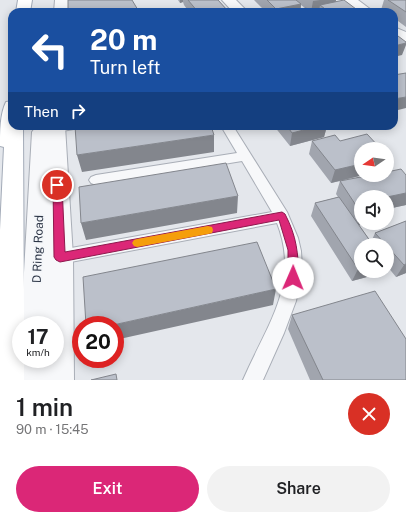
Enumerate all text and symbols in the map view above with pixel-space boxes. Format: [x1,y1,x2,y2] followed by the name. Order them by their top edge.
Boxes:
[90,23,157,56] text: 20 m
[24,24,76,76] icon: left
[90,57,160,78] text: Turn left
[67,100,89,122] icon: right
[24,103,59,120] text: Then
[354,142,394,182] north arrow
[354,142,394,278] map controls
[40,168,74,202] pin
[46,174,68,196] icon: arrive
[354,190,394,230] button: sound
[30,215,46,283] street label: D Ring Road
[354,238,394,278] button: search
[272,257,314,299] position arrow
[72,316,124,368] speed limit sign: 20
[27,325,49,349] text: 17
[26,346,50,358] text: km/h
[16,393,73,421] text: 1 min
[348,393,390,435] button: close
[16,422,88,437] text: 90 m · 15:45
[16,466,199,512] button: Exit
[207,466,390,512] button: Share

